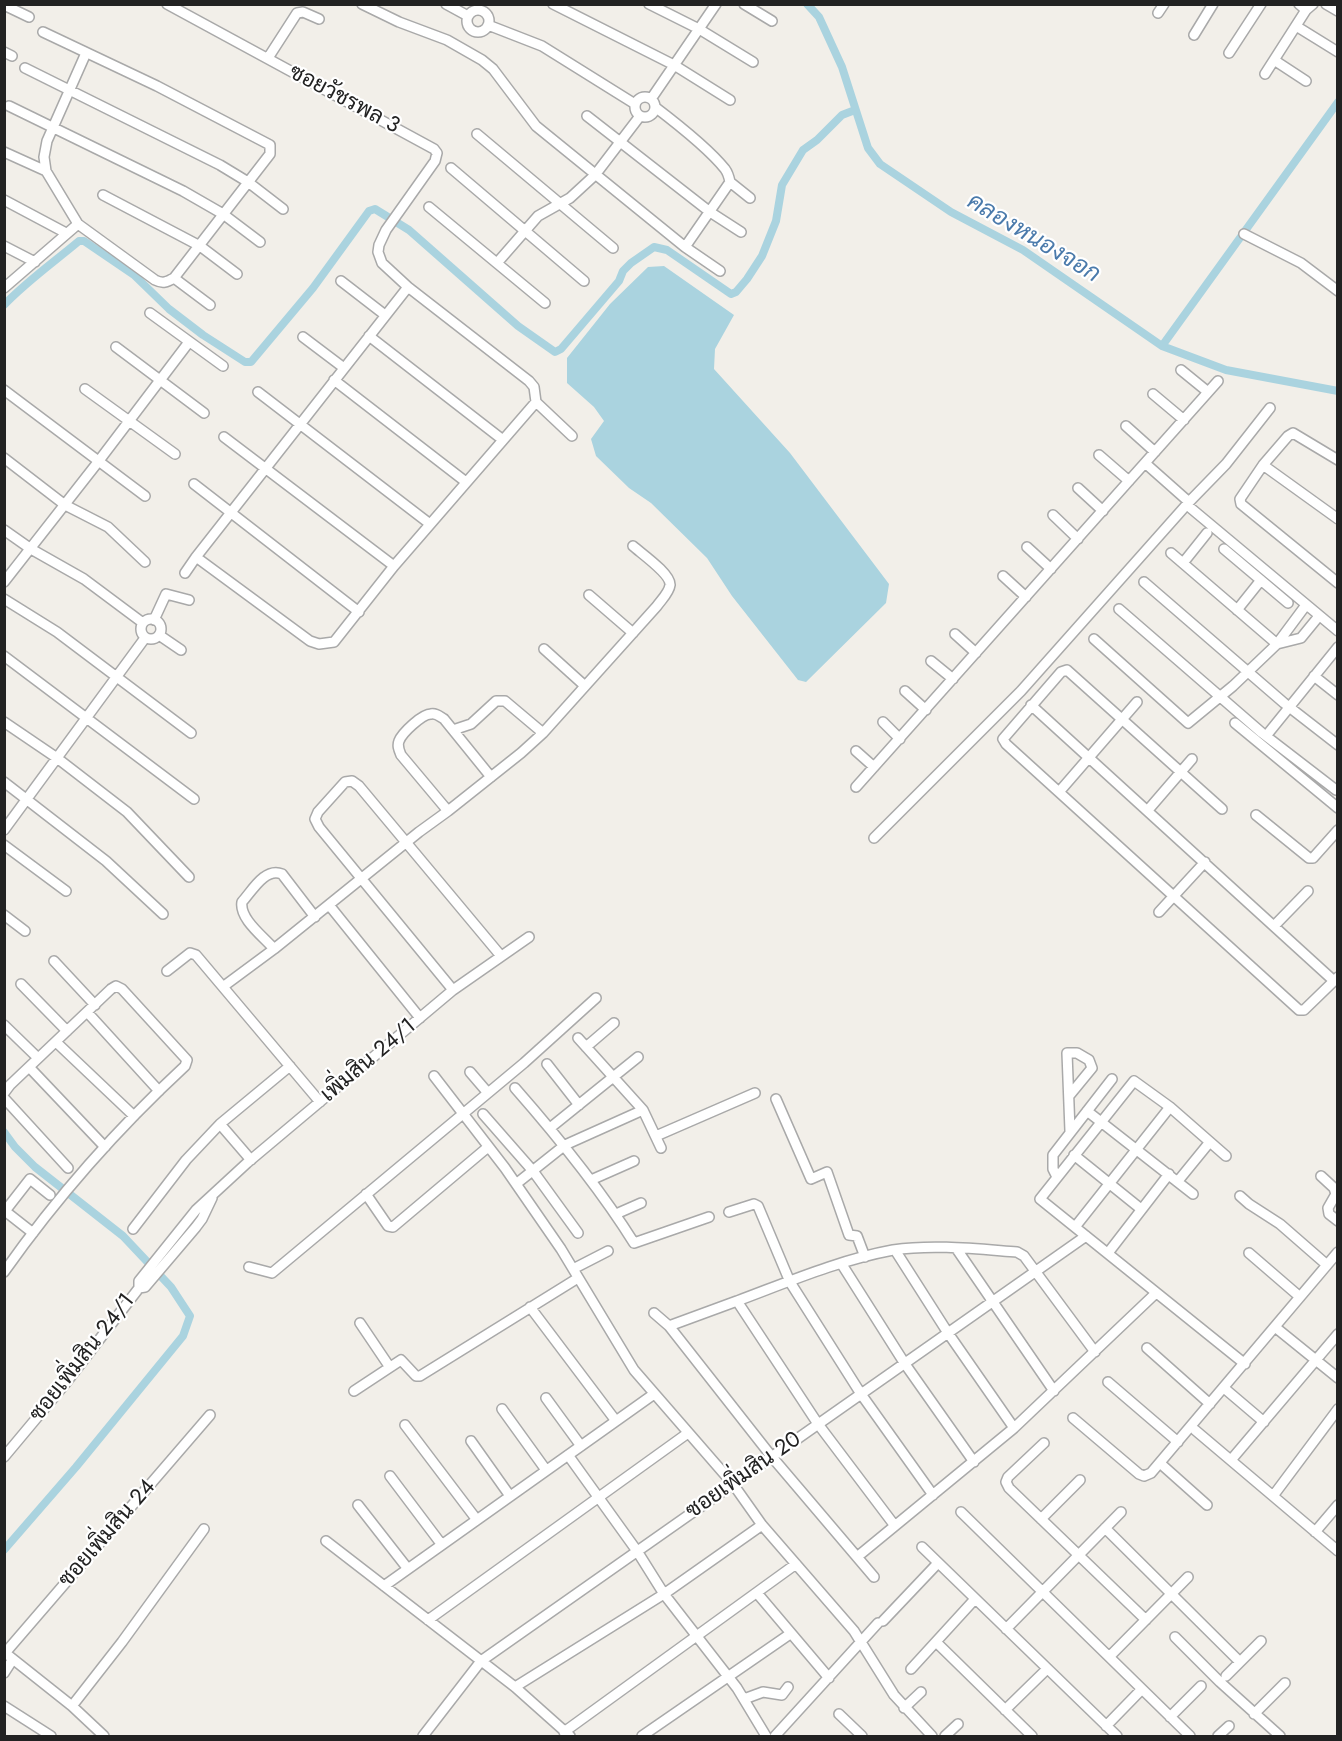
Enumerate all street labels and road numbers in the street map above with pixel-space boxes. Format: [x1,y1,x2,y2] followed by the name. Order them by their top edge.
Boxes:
[284,60,404,140] street label: ซอยวัชรพล 3
[316,1014,422,1108] street label: เพิ่มสิน 24/1
[25,1289,141,1427] street label: ซอยเพิ่มสิน 24/1
[681,1427,807,1525] street label: ซอยเพิ่มสิน 20
[54,1475,162,1593] street label: ซอยเพิ่มสิน 24

